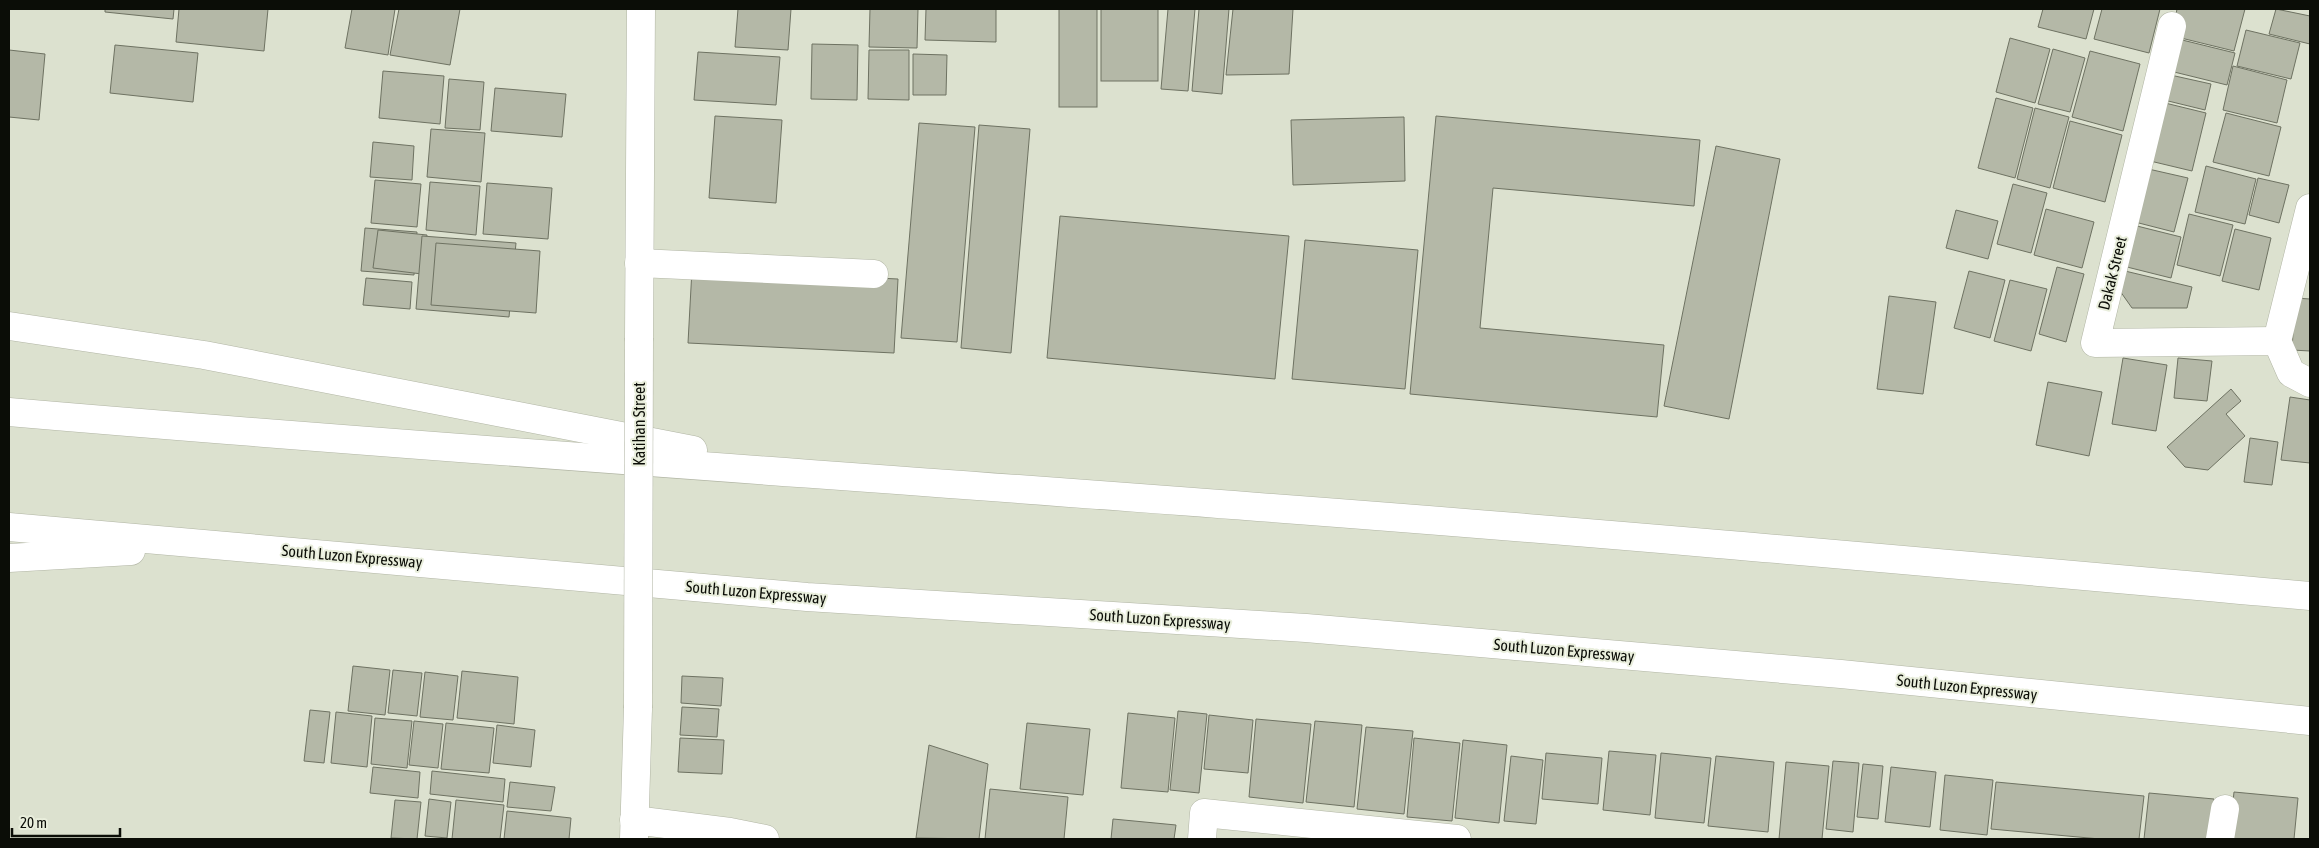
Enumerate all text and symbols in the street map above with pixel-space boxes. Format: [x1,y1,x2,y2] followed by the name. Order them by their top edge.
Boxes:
[2094,234,2130,312] street label: Dakak Street
[630,382,648,466] street label: Katihan Street
[281,541,423,572] street label: South Luzon Expressway
[685,577,827,608] street label: South Luzon Expressway
[1089,605,1231,634] street label: South Luzon Expressway
[1493,635,1635,666] street label: South Luzon Expressway
[1896,671,2039,704] street label: South Luzon Expressway
[12,806,120,838] scale bar
[20,814,47,831] text: 20 m

